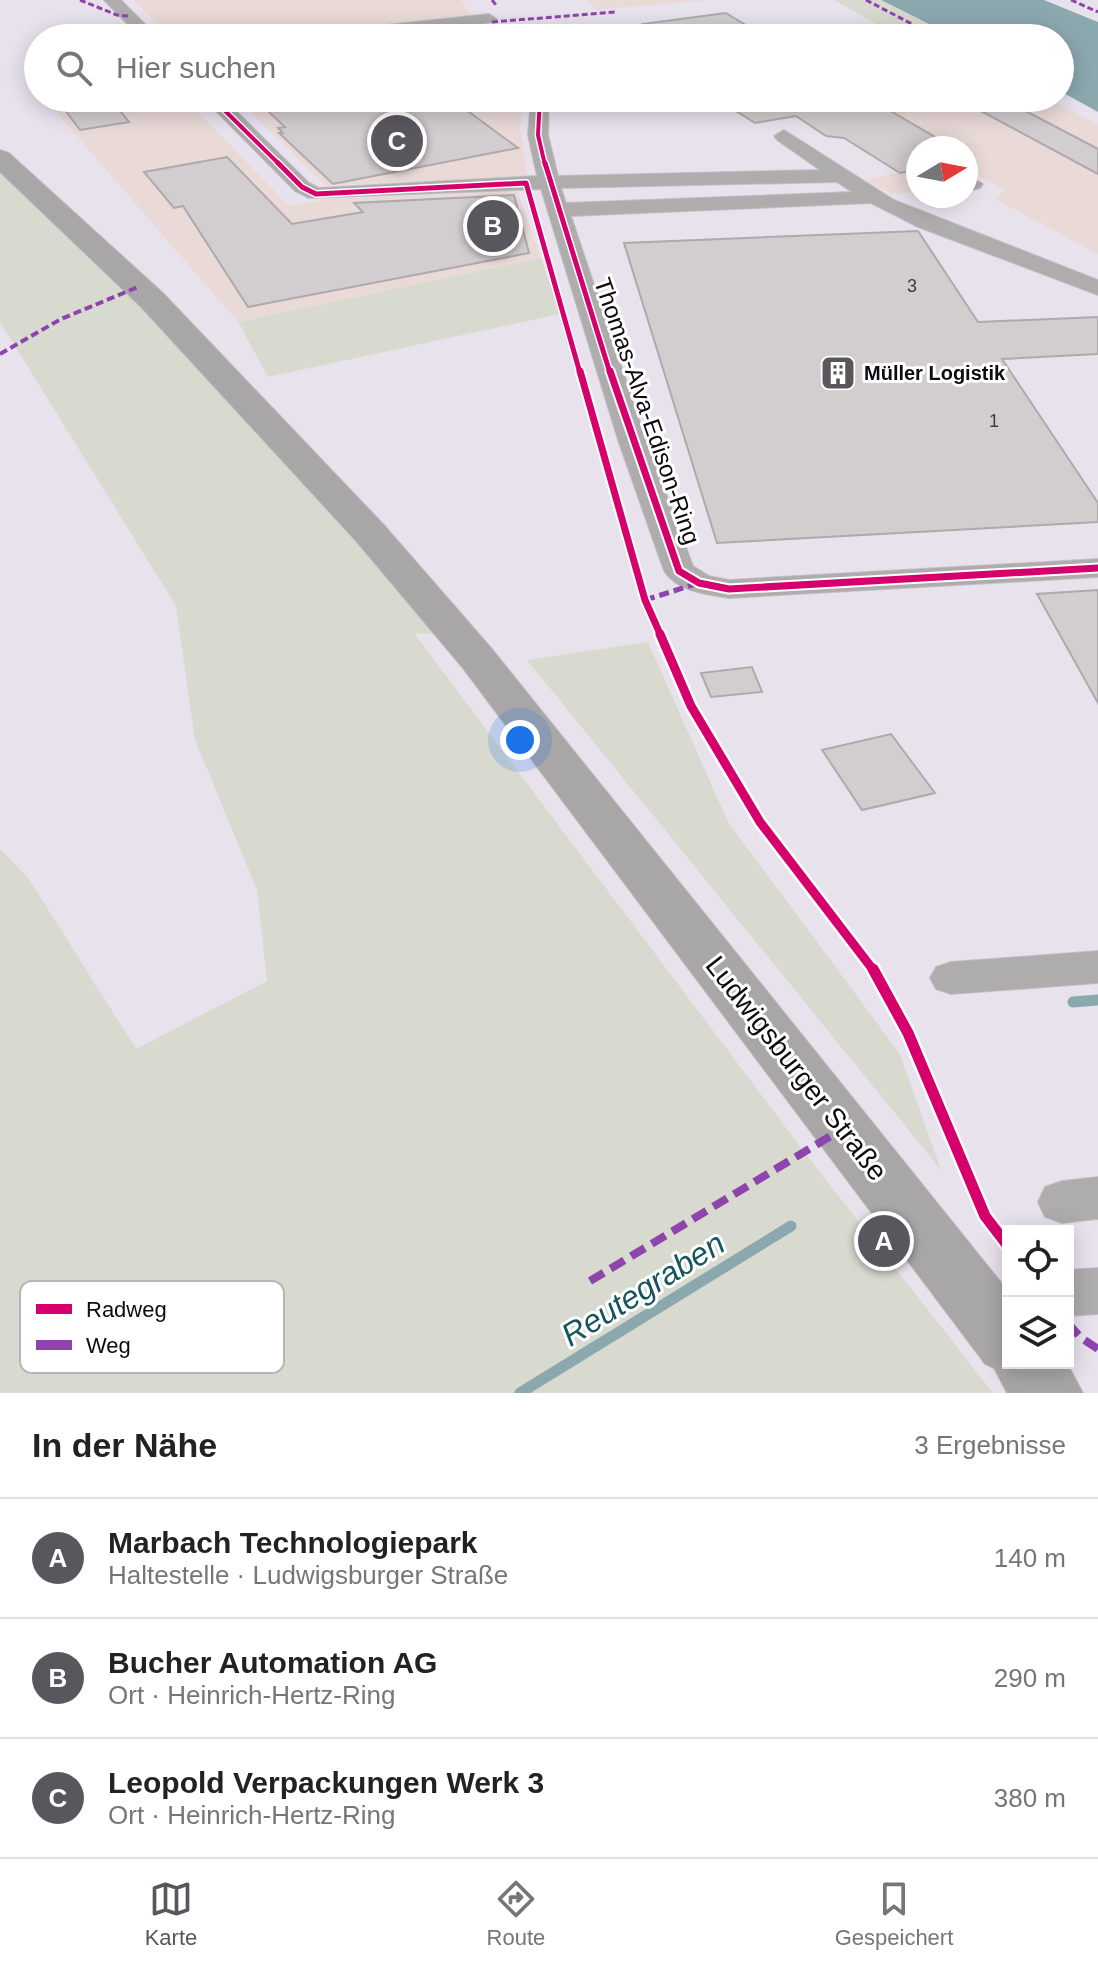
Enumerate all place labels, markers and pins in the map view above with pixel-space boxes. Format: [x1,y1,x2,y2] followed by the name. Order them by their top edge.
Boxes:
[371,111,423,171] pin: C
[467,196,519,256] pin: B
[819,354,857,392] building icon: Müller Logistik
[864,362,1006,384] place label: Müller Logistik
[858,1211,910,1271] pin: A

